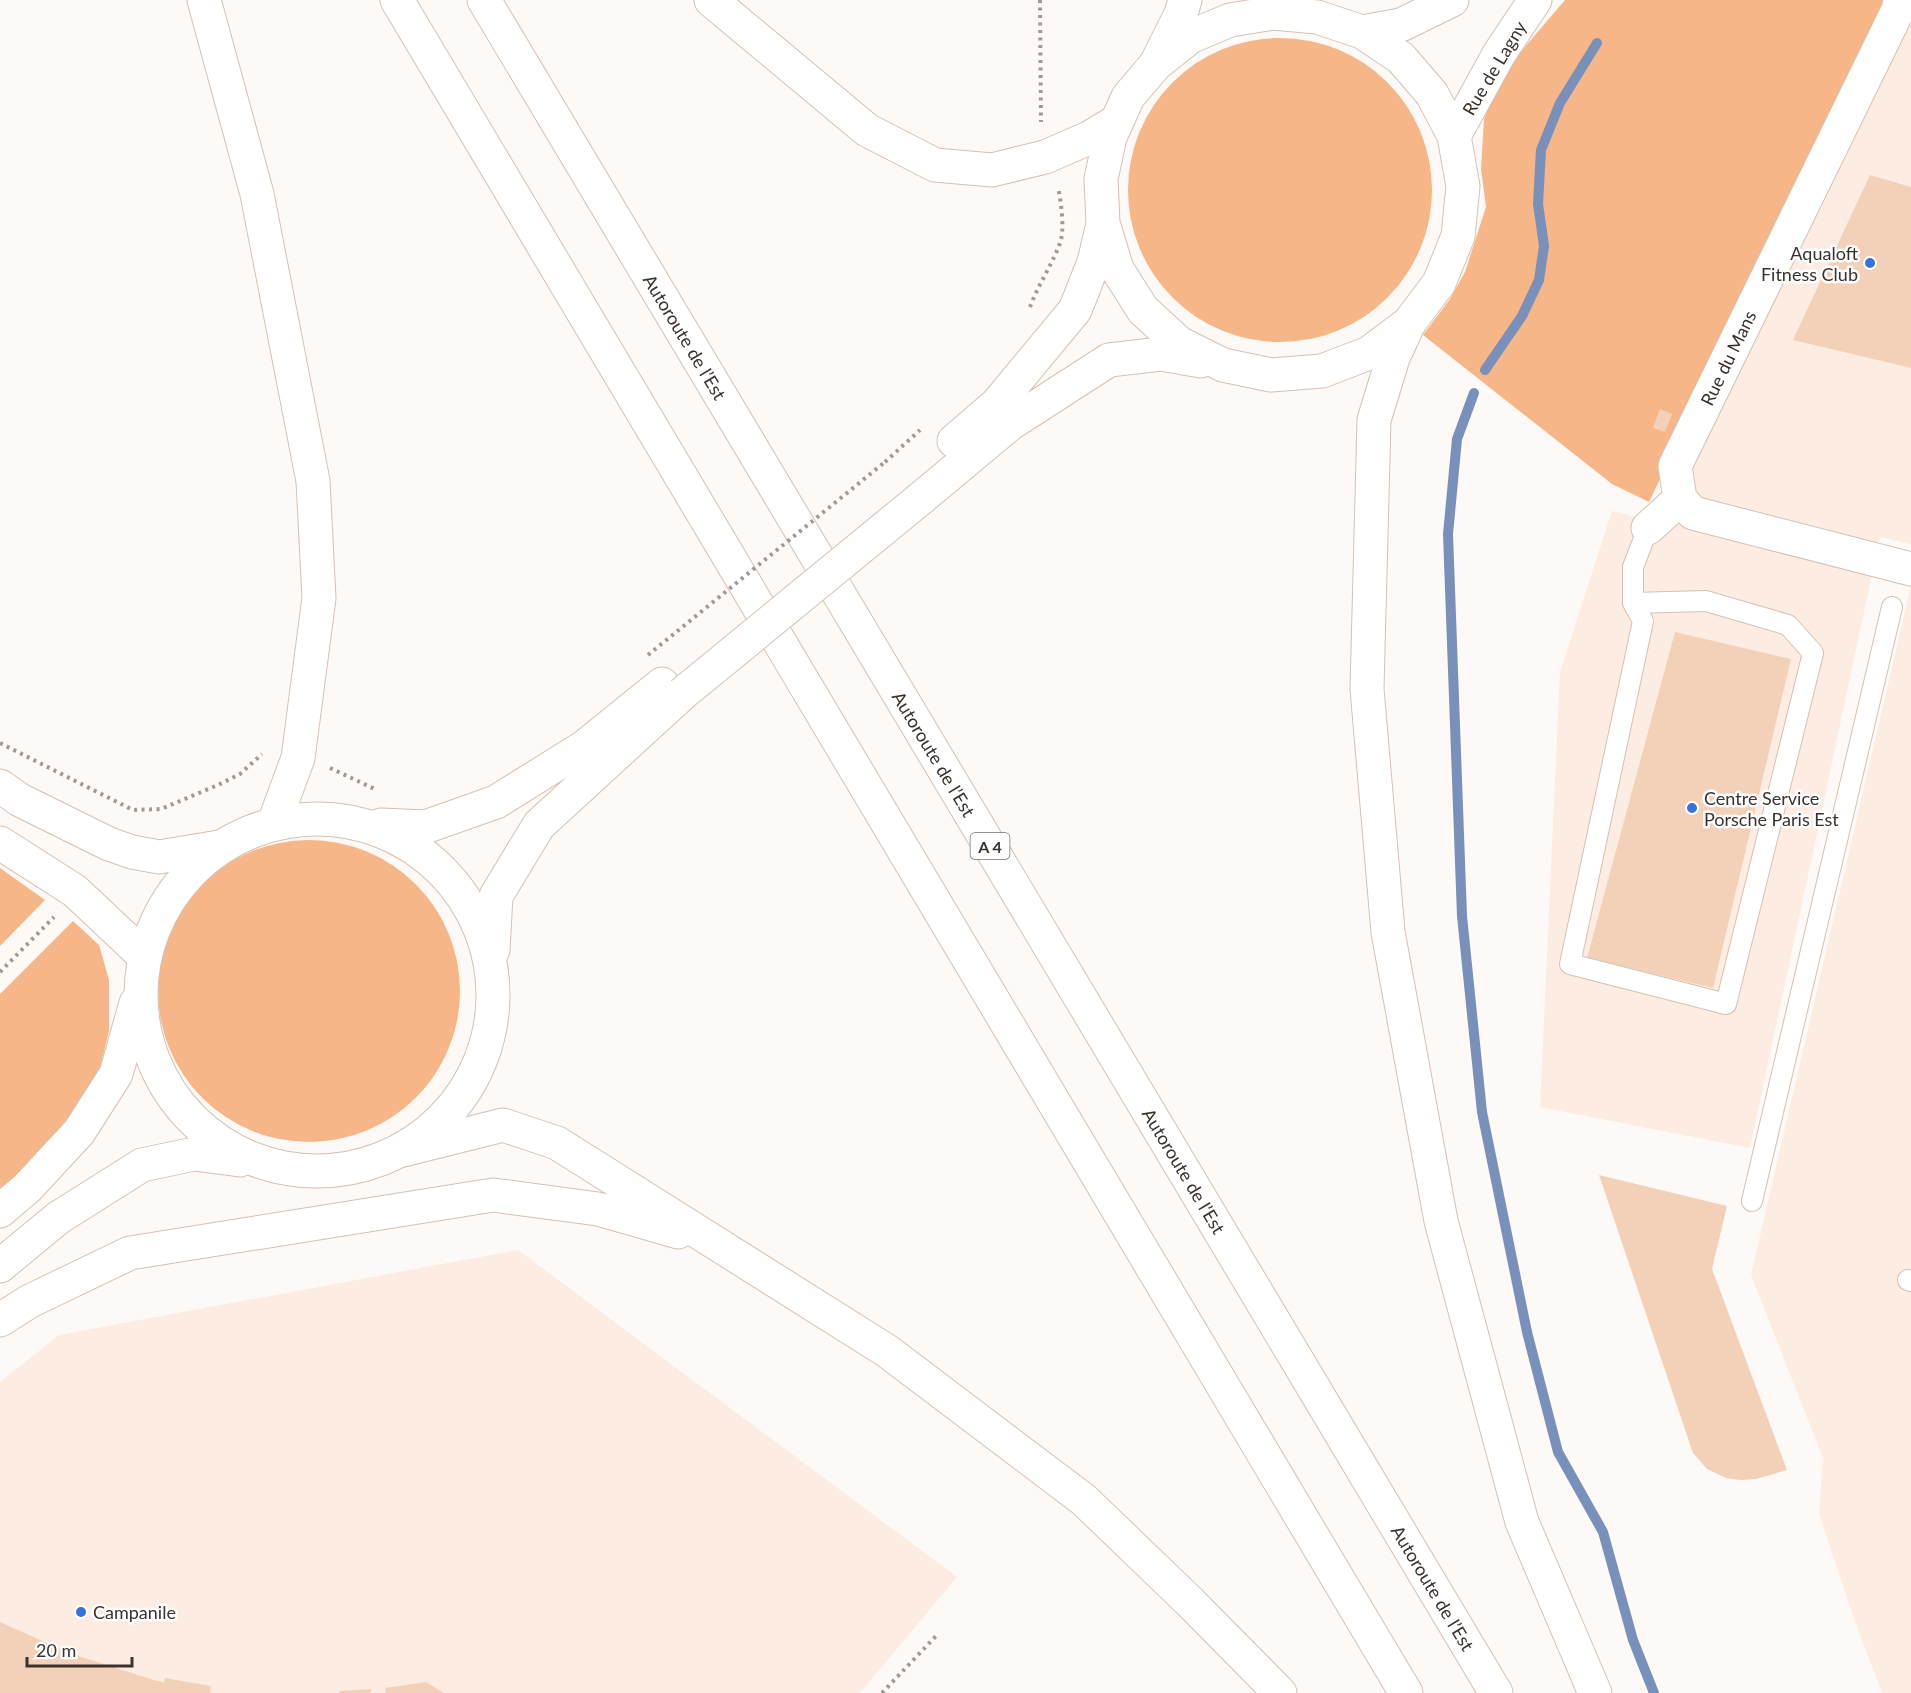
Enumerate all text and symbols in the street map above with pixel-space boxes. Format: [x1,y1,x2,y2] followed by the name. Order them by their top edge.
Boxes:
[1457,16,1531,119] street label: Rue de Lagny
[1761,242,1859,285] place label: Aqualoft Fitness Club
[1863,256,1877,270] marker: Aqualoft Fitness Club
[639,270,731,404] street label: Autoroute de l’Est
[1696,307,1761,409] street label: Rue du Mans
[888,687,980,821] street label: Autoroute de l’Est
[1704,787,1839,830] place label: Centre Service Porsche Paris Est
[1685,801,1699,815] marker: Centre Service Porsche Paris Est
[970,833,1010,859] road number: A 4
[1138,1104,1230,1238] street label: Autoroute de l’Est
[1387,1521,1479,1655] street label: Autoroute de l’Est
[93,1601,176,1623] place label: Campanile
[74,1605,88,1619] marker: Campanile
[27,1630,132,1668] scale bar
[36,1639,76,1661] text: 20 m

